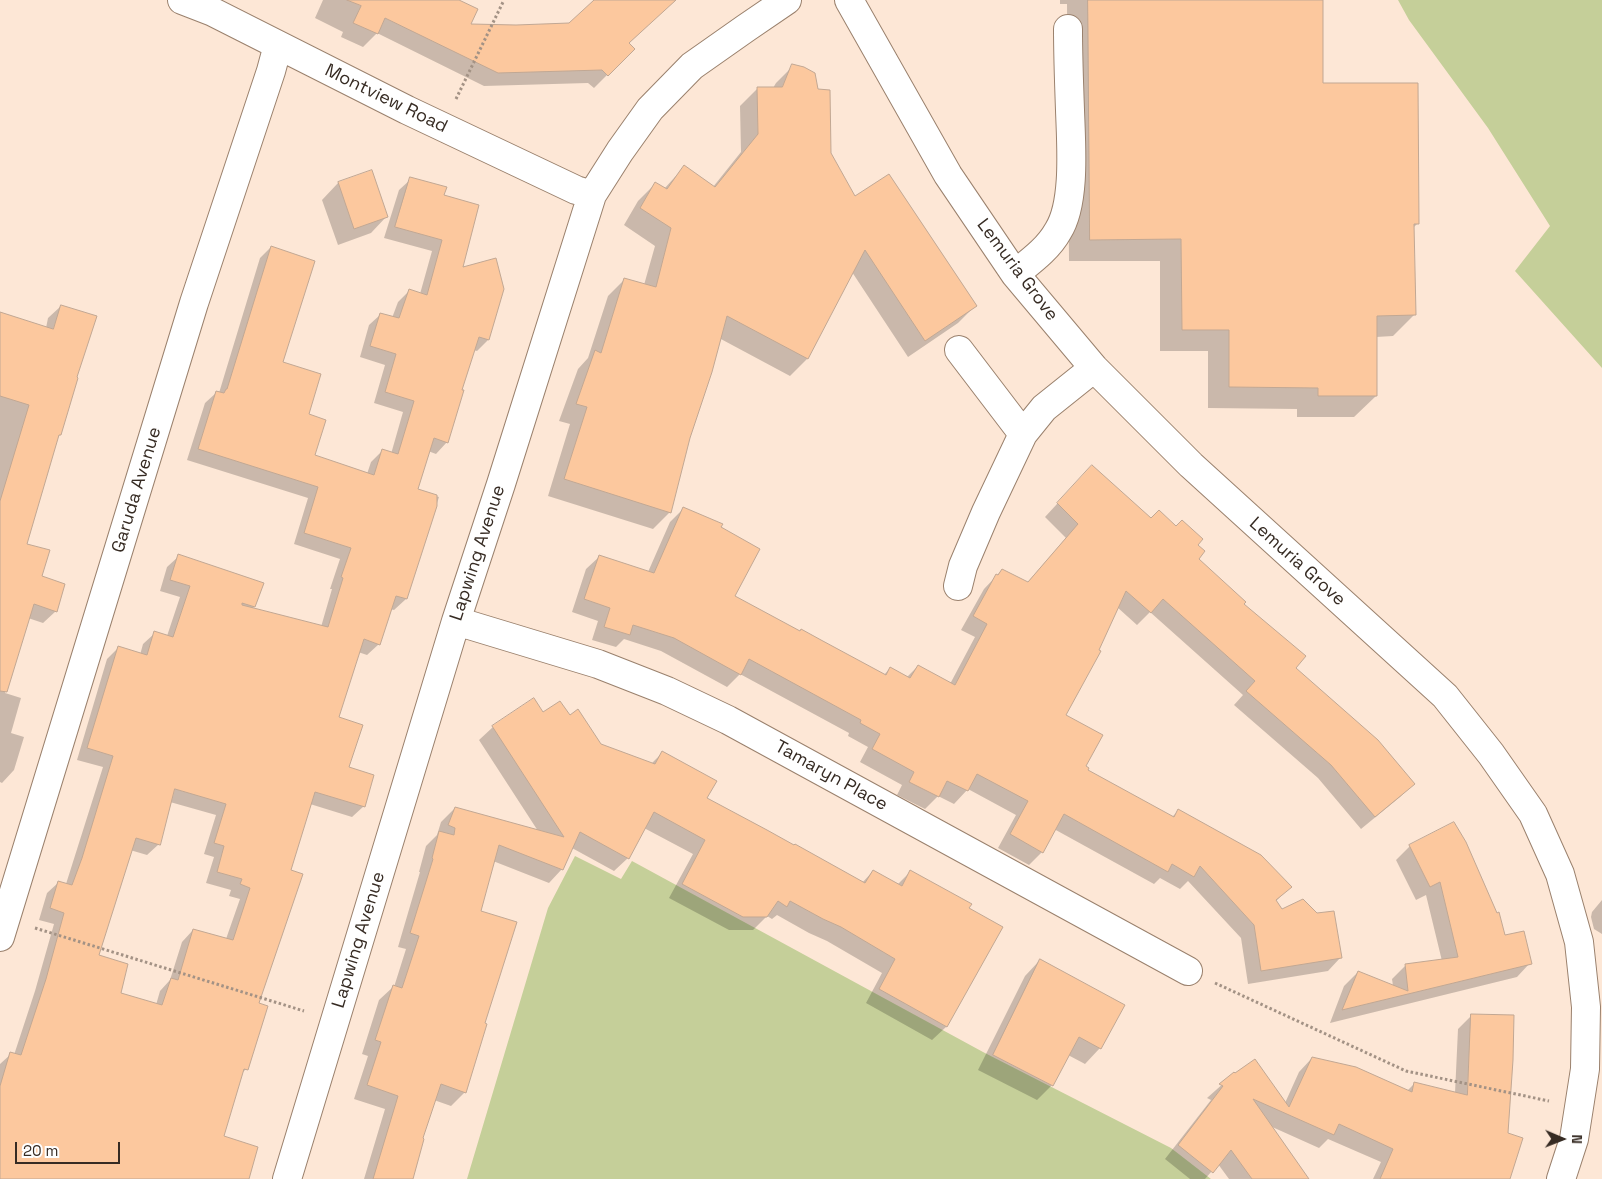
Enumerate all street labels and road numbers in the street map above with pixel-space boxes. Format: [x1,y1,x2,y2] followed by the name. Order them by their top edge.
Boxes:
[321,60,451,138] street label: Montview Road
[972,215,1062,325] street label: Lemuria Grove
[108,425,166,555] street label: Garuda Avenue
[446,483,510,623] street label: Lapwing Avenue
[1244,513,1350,611] street label: Lemuria Grove
[771,736,891,816] street label: Tamaryn Place
[328,869,390,1011] street label: Lapwing Avenue

